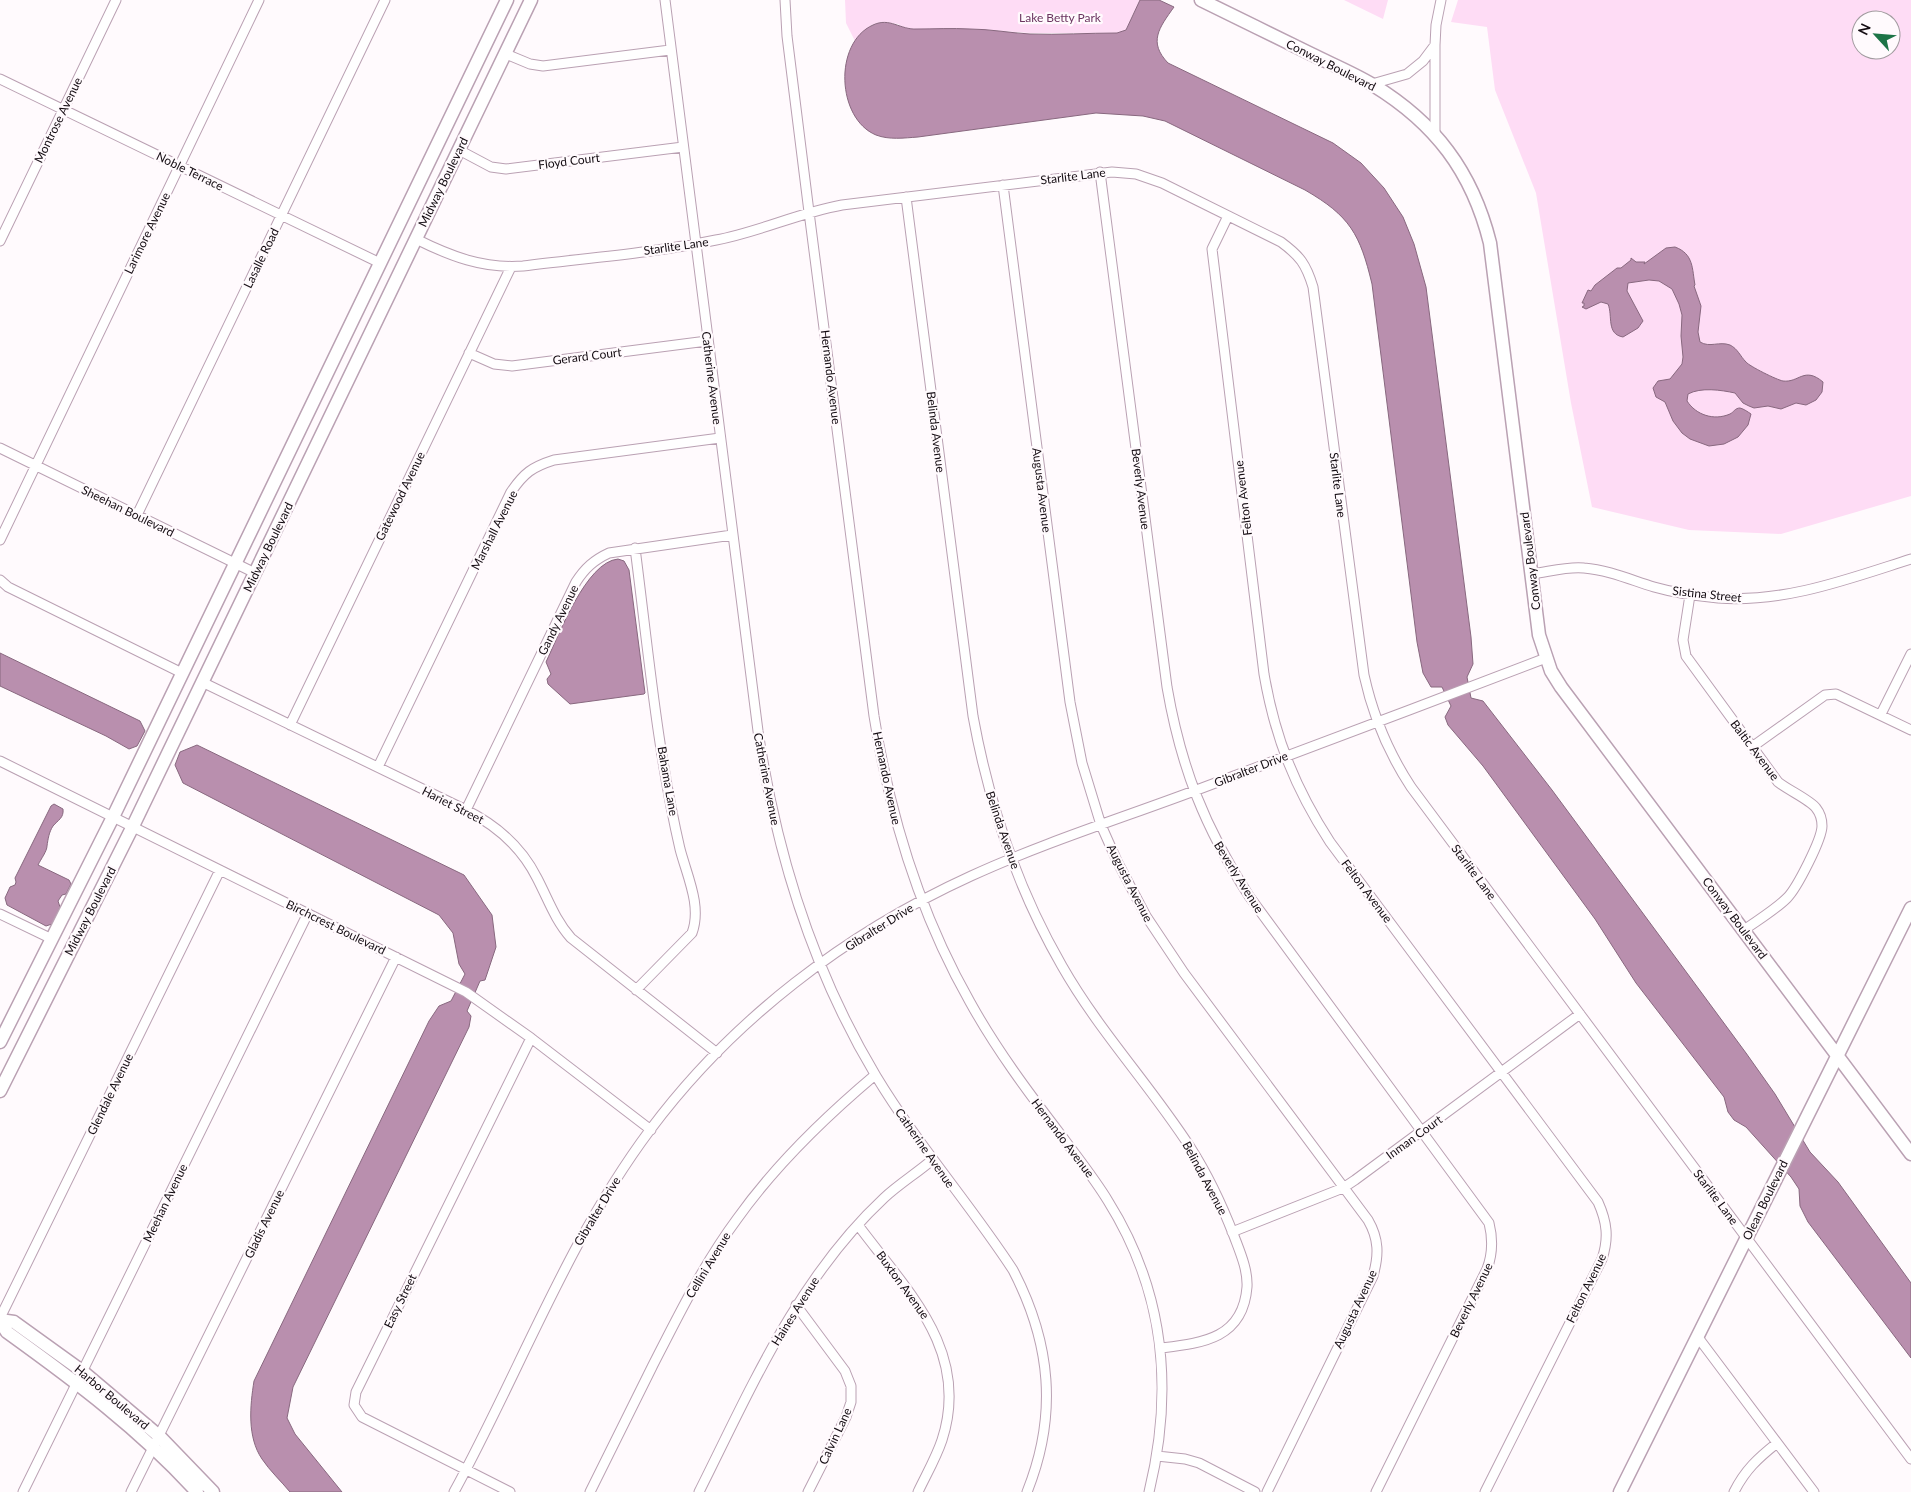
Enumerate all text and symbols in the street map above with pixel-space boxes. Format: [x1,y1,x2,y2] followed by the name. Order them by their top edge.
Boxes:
[1019,10,1102,25] park label: Lake Betty Park
[1851,10,1901,60] north arrow
[1854,21,1874,38] text: N
[1284,36,1378,94] street label: Conway Boulevard
[31,75,85,165] street label: Montrose Avenue
[415,135,471,229] street label: Midway Boulevard
[154,148,226,194] street label: Noble Terrace
[537,150,601,172] street label: Floyd Court
[1040,165,1106,187] street label: Starlite Lane
[121,190,173,276] street label: Larimore Avenue
[240,226,282,290] street label: Lasalle Road
[643,234,709,258] street label: Starlite Lane
[818,329,844,425] street label: Hernando Avenue
[699,330,725,426] street label: Catherine Avenue
[552,344,623,368] street label: Gerard Court
[924,391,948,473] street label: Belinda Avenue
[1029,447,1055,533] street label: Augusta Avenue
[1129,448,1153,530] street label: Beverly Avenue
[372,449,428,543] street label: Gatewood Avenue
[1327,452,1349,518] street label: Starlite Lane
[1231,460,1255,536] street label: Felton Avenue
[79,482,177,540] street label: Sheehan Boulevard
[468,488,520,572] street label: Marshall Avenue
[240,500,296,594] street label: Midway Boulevard
[1517,511,1543,611] street label: Conway Boulevard
[535,582,581,658] street label: Gandy Avenue
[1672,583,1743,605] street label: Sistina Street
[1727,717,1783,783] street label: Baltic Avenue
[870,730,904,826] street label: Hernando Avenue
[751,731,783,827] street label: Catherine Avenue
[655,745,681,817] street label: Bahama Lane
[1212,748,1290,790] street label: Gibralter Drive
[420,783,487,827] street label: Hariet Street
[983,789,1023,871] street label: Belinda Avenue
[1211,838,1267,916] street label: Beverly Avenue
[1448,841,1500,903] street label: Starlite Lane
[1104,842,1156,924] street label: Augusta Avenue
[1338,856,1396,926] street label: Felton Avenue
[61,864,119,958] street label: Midway Boulevard
[1699,874,1771,962] street label: Conway Boulevard
[284,896,388,958] street label: Birchcrest Boulevard
[842,900,916,954] street label: Gibralter Drive
[84,1051,136,1137] street label: Glendale Avenue
[1028,1096,1098,1180] street label: Hernando Avenue
[892,1105,958,1191] street label: Catherine Avenue
[1383,1111,1446,1162] street label: Inman Court
[1179,1138,1231,1218] street label: Belinda Avenue
[1739,1157,1791,1243] street label: Olean Boulevard
[140,1161,190,1245] street label: Meehan Avenue
[1690,1166,1742,1228] street label: Starlite Lane
[571,1174,623,1248] street label: Gibralter Drive
[241,1187,287,1261] street label: Gladis Avenue
[682,1229,734,1301] street label: Cellini Avenue
[873,1248,933,1322] street label: Buxton Avenue
[1563,1251,1609,1325] street label: Felton Avenue
[1446,1260,1496,1340] street label: Beverly Avenue
[1330,1267,1380,1351] street label: Augusta Avenue
[380,1271,420,1331] street label: Easy Street
[768,1274,822,1348] street label: Haines Avenue
[72,1361,152,1433] street label: Harbor Boulevard
[815,1405,855,1467] street label: Calvin Lane

